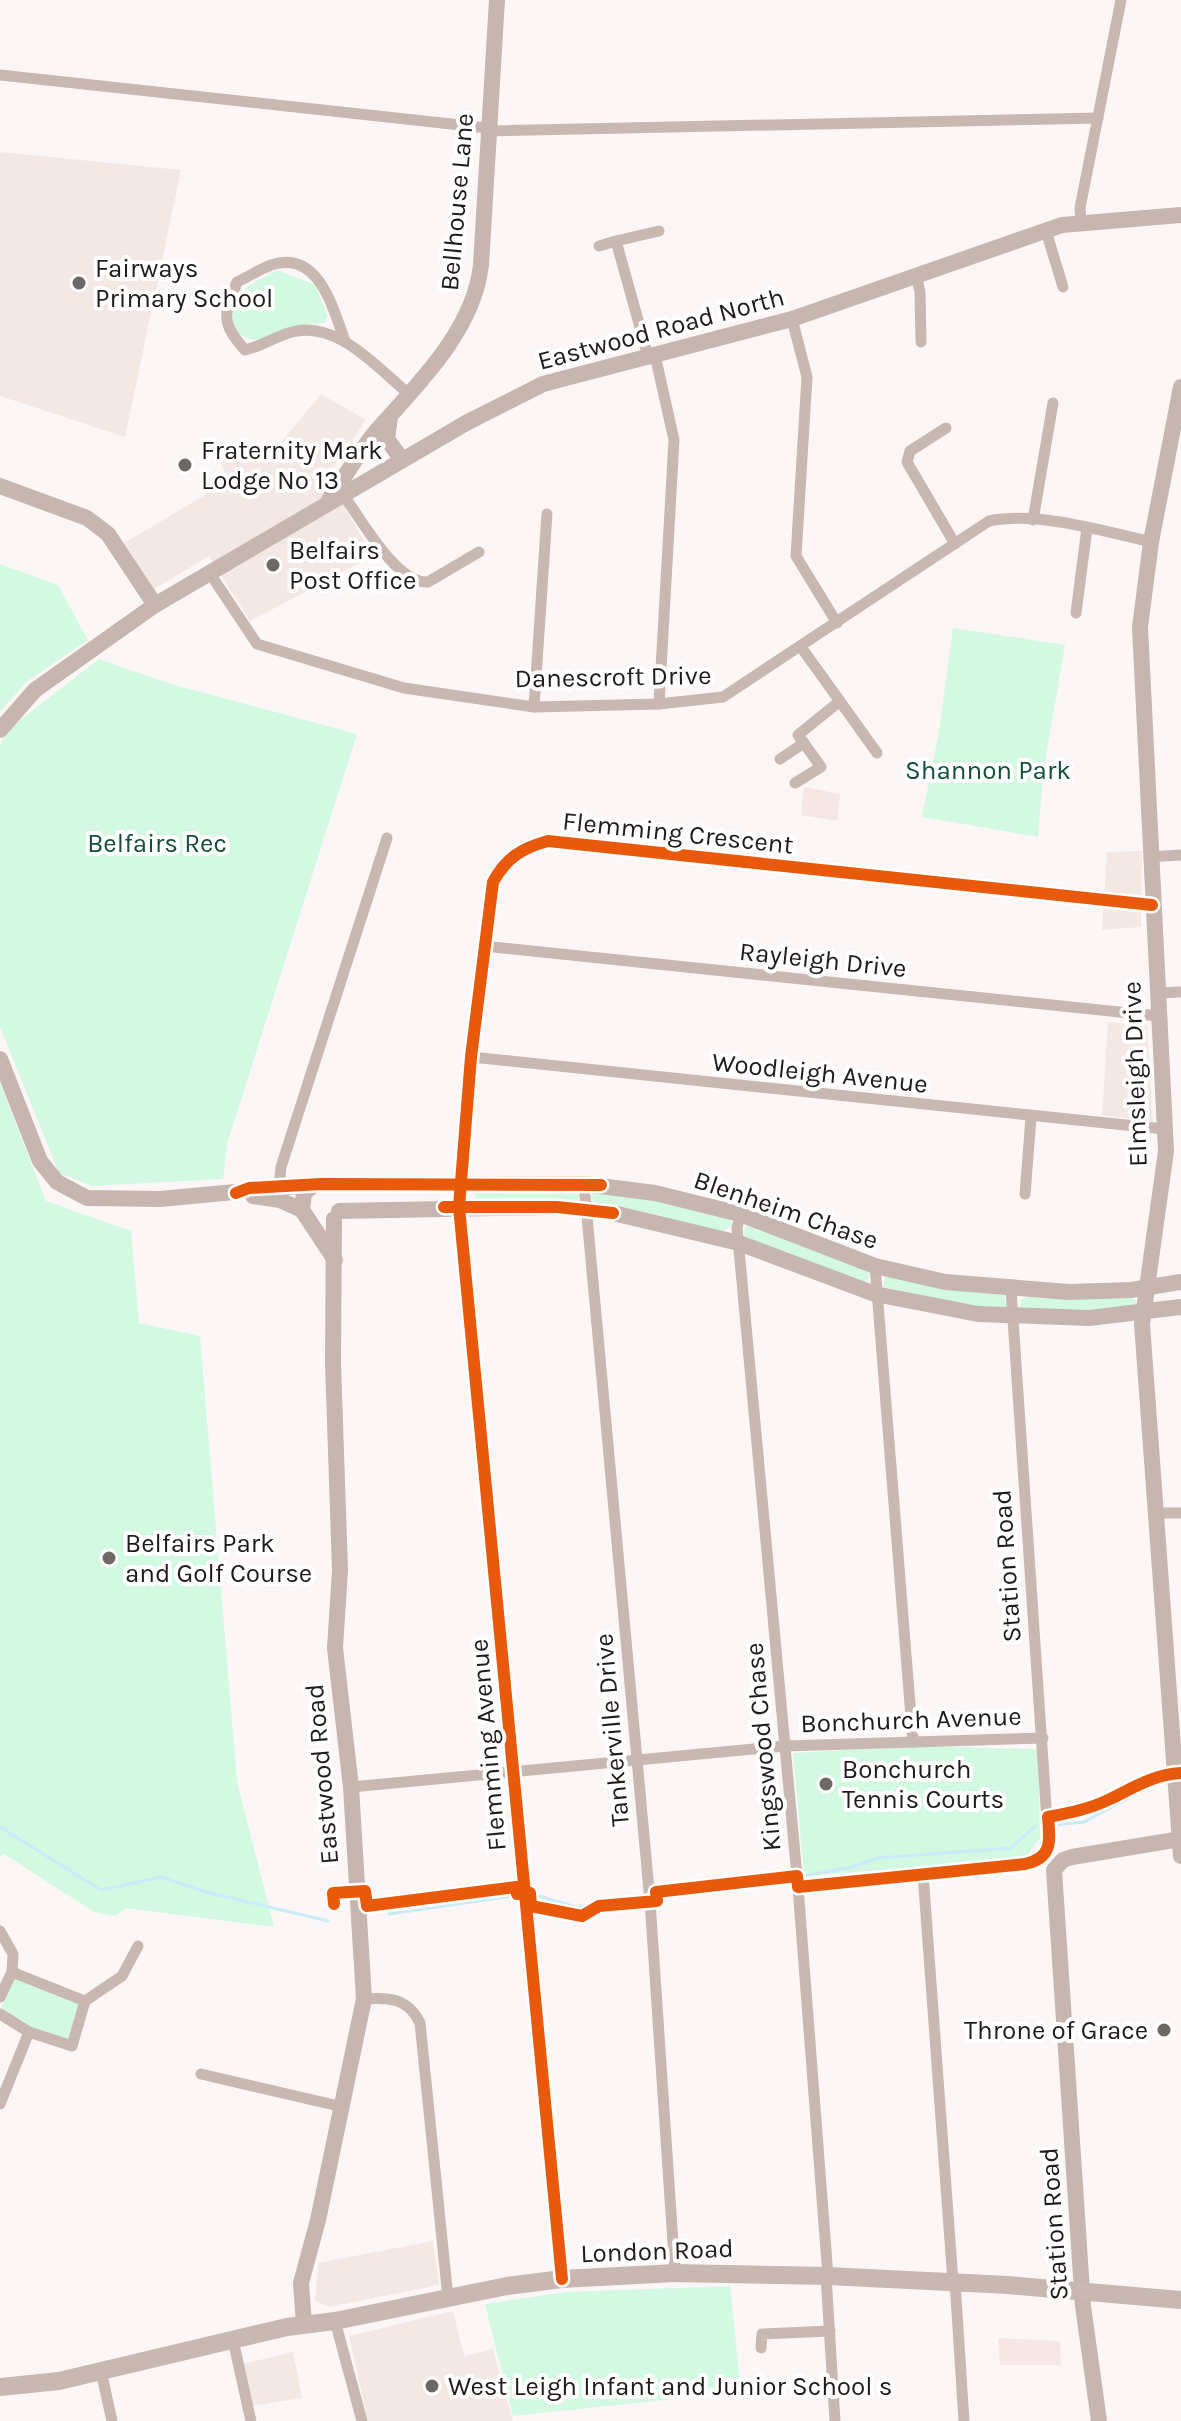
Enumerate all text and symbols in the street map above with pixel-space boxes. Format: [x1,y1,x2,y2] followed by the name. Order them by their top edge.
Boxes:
[434,112,480,292] street label: Bellhouse Lane
[95,253,273,314] place label: Fairways Primary School
[70,274,88,292] marker: Fairways Primary School
[534,281,788,377] street label: Eastwood Road North
[201,435,383,496] place label: Fraternity Mark Lodge No 13
[176,456,194,474] marker: Fraternity Mark Lodge No 13
[289,535,416,596] place label: Belfairs Post Office
[264,556,282,574] marker: Belfairs Post Office
[514,660,712,694] street label: Danescroft Drive
[905,755,1071,786] park label: Shannon Park
[561,805,795,861] street label: Flemming Crescent
[87,828,227,859] park label: Belfairs Rec
[738,936,908,984] street label: Rayleigh Drive
[1116,981,1154,1167] street label: Elmsleigh Drive
[711,1046,929,1100] street label: Woodleigh Avenue
[690,1164,882,1256] street label: Blenheim Chase
[986,1488,1028,1644] street label: Station Road
[125,1528,312,1589] place label: Belfairs Park and Golf Course
[100,1549,118,1567] marker: Belfairs Park and Golf Course
[588,1632,636,1828] street label: Tankerville Drive
[463,1638,513,1852] street label: Flemming Avenue
[738,1641,788,1853] street label: Kingswood Chase
[299,1682,345,1866] street label: Eastwood Road
[800,1701,1022,1739] street label: Bonchurch Avenue
[842,1754,1004,1815] place label: Bonchurch Tennis Courts
[817,1775,835,1793] marker: Bonchurch Tennis Courts
[964,2015,1148,2046] place label: Throne of Grace
[1155,2021,1173,2039] marker: Throne of Grace
[1033,2146,1075,2302] street label: Station Road
[580,2233,734,2269] street label: London Road
[448,2371,892,2402] place label: West Leigh Infant and Junior School s
[423,2377,441,2395] marker: West Leigh Infant and Junior School s

